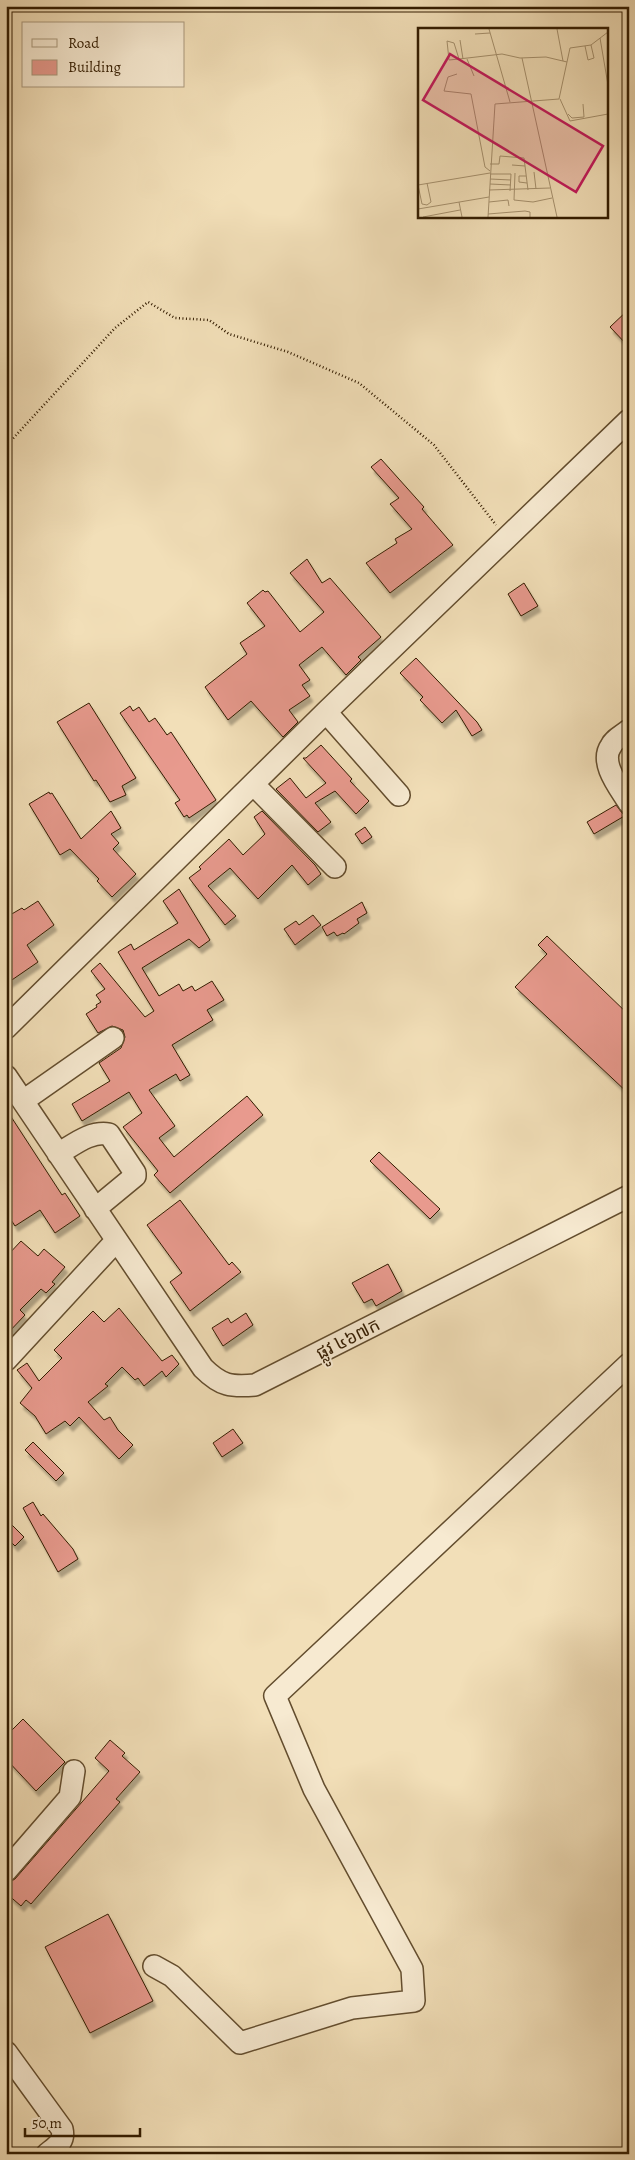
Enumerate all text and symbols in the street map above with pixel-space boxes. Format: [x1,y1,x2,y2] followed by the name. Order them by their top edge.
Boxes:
[22,22,185,88] legend
[418,28,608,218] inset map
[68,33,100,53] text: Road
[68,57,121,77] text: Building
[312,1313,386,1369] street label: ផ្លូវ ៤៦៧ក
[25,2105,140,2137] scale bar
[32,2113,62,2133] text: 50 m

